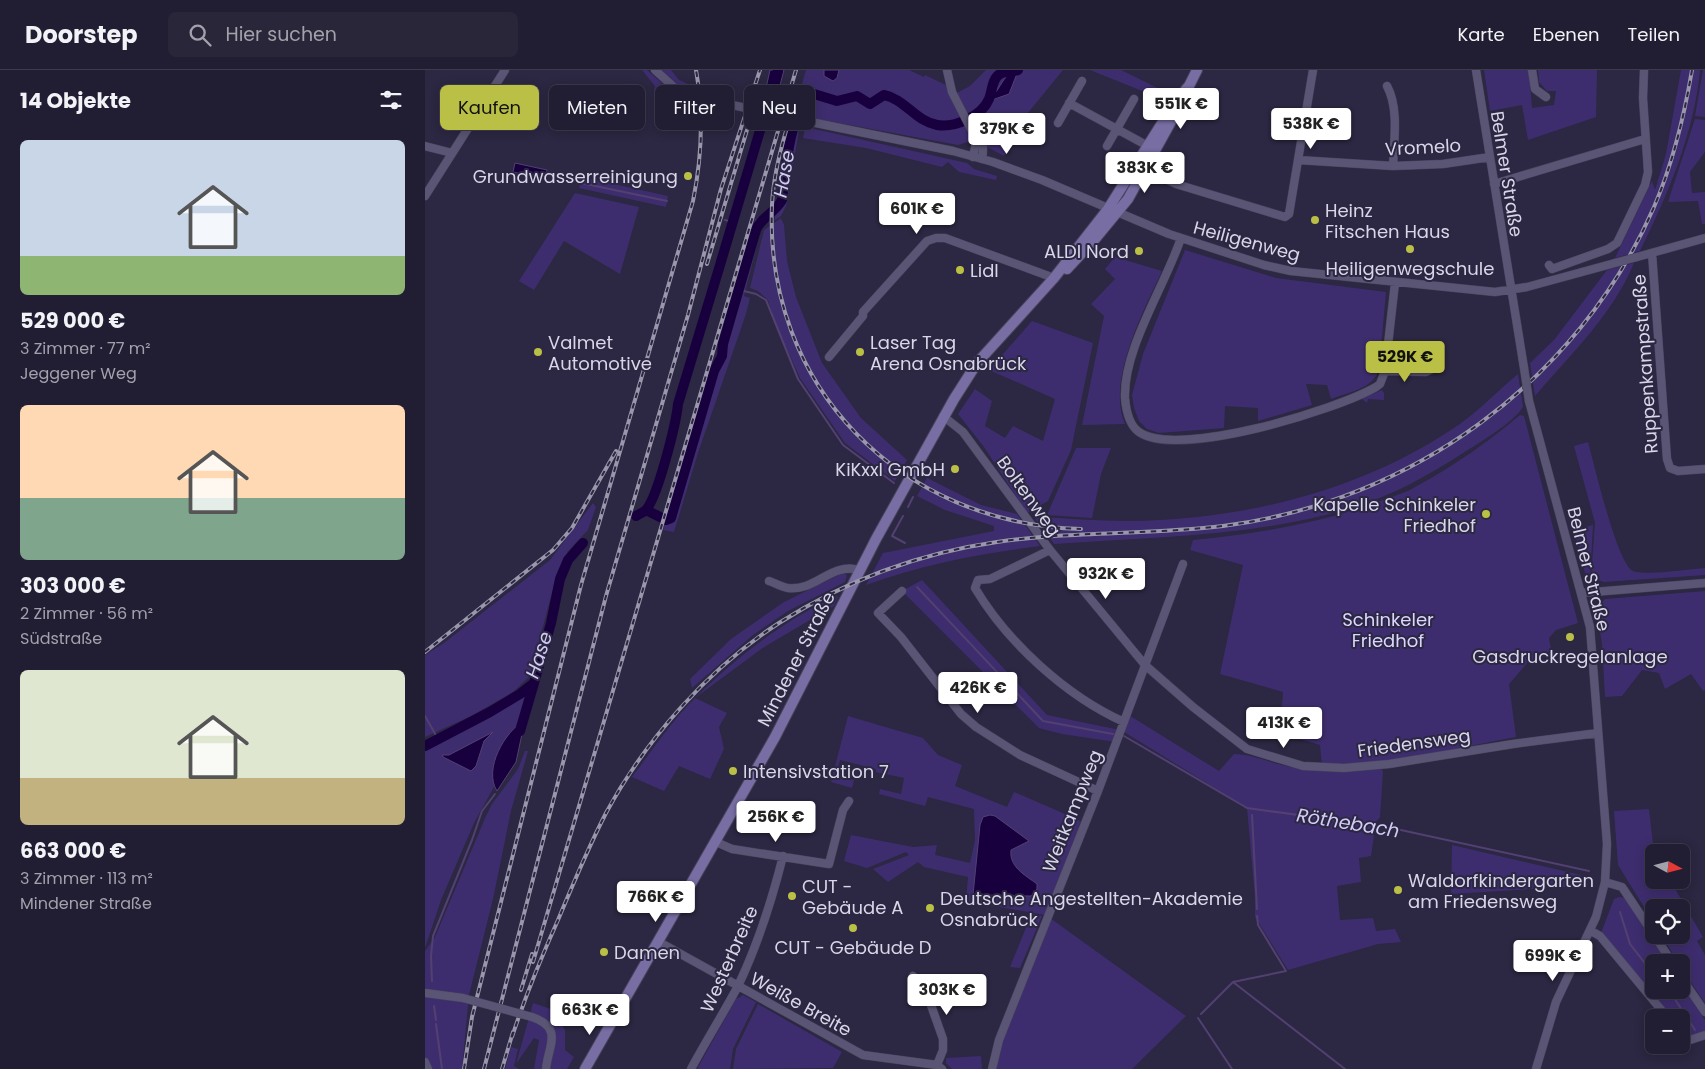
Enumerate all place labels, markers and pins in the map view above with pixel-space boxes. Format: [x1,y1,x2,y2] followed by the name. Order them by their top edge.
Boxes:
[1140,88,1222,130] pin: 551K €
[1270,108,1352,150] pin: 538K €
[966,112,1048,155] pin: 379K €
[1104,152,1186,194] pin: 383K €
[473,164,678,189] place label: Grundwasserreinigung
[682,170,694,182] marker: Grundwasserreinigung
[876,192,958,235] pin: 601K €
[1325,198,1450,244] place label: Heinz Fitschen Haus
[1309,214,1321,226] marker: Heinz Fitschen Haus
[1044,239,1129,264] place label: ALDI Nord
[1404,243,1416,255] marker: Heiligenwegschule
[1133,245,1145,257] marker: ALDI Nord
[1326,256,1494,281] place label: Heiligenwegschule
[970,258,999,283] place label: Lidl
[954,264,966,276] marker: Lidl
[548,330,652,376] place label: Valmet Automotive
[870,330,1027,376] place label: Laser Tag Arena Osnabrück
[1364,340,1446,383] pin: 529K €
[532,346,544,358] marker: Valmet Automotive
[854,346,866,358] marker: Laser Tag Arena Osnabrück
[835,457,945,482] place label: KiKxxl GmbH
[949,463,961,475] marker: KiKxxl GmbH
[1313,492,1476,538] place label: Kapelle Schinkeler Friedhof
[1480,508,1492,520] marker: Kapelle Schinkeler Friedhof
[1065,558,1147,600] pin: 932K €
[1564,631,1576,643] marker: Gasdruckregelanlage
[1472,644,1668,669] place label: Gasdruckregelanlage
[937,672,1019,714] pin: 426K €
[1243,706,1325,749] pin: 413K €
[743,759,889,784] place label: Intensivstation 7
[727,765,739,777] marker: Intensivstation 7
[735,800,817,843] pin: 256K €
[1408,868,1594,914] place label: Waldorfkindergarten am Friedensweg
[802,874,903,920] place label: CUT - Gebäude A
[615,880,697,923] pin: 766K €
[1392,884,1404,896] marker: Waldorfkindergarten am Friedensweg
[940,886,1243,932] place label: Deutsche Angestellten-Akademie Osnabrück
[786,890,798,902] marker: CUT - Gebäude A
[924,902,936,914] marker: Deutsche Angestellten-Akademie Osnabrück
[847,922,859,934] marker: CUT - Gebäude D
[774,935,932,960] place label: CUT - Gebäude D
[614,940,680,965] place label: Damen
[1512,940,1594,982] pin: 699K €
[598,946,610,958] marker: Damen
[906,974,988,1016] pin: 303K €
[549,994,631,1036] pin: 663K €

